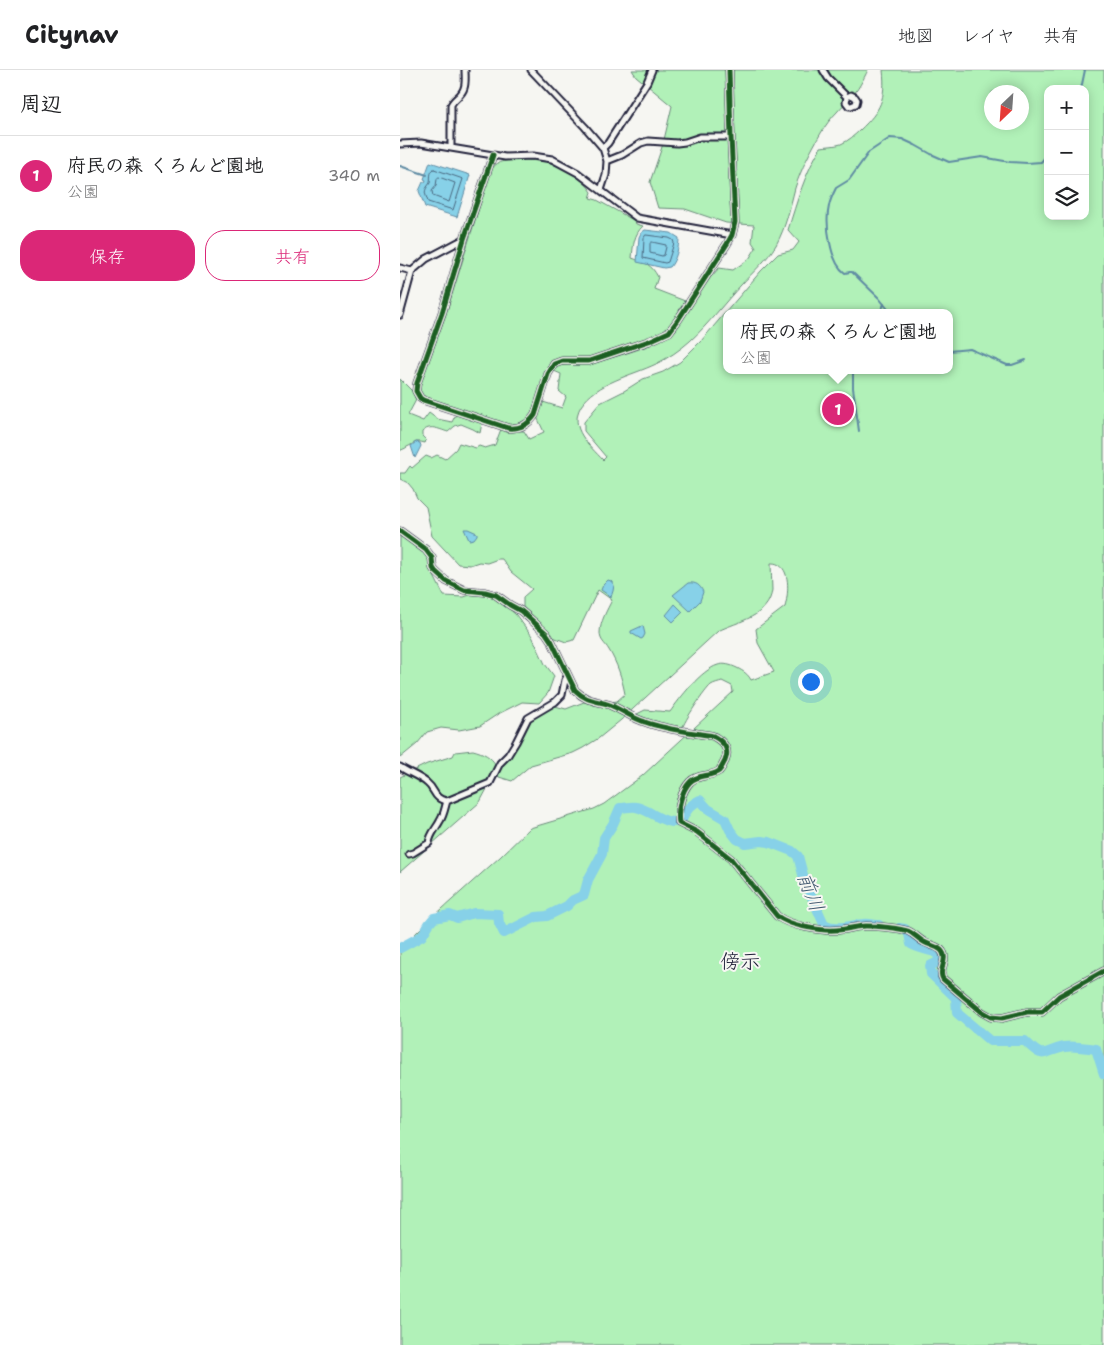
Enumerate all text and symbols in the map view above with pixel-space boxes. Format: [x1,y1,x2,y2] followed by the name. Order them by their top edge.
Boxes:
[25,19,119,51] text: Citynav
[898,24,934,48] text: 地図
[962,24,1015,48] text: レイヤ
[1043,24,1079,48] text: 共有
[984,85,1029,130] north arrow
[1044,85,1089,220] map controls
[1044,85,1089,130] button: +
[20,90,62,118] text: 周辺
[1044,130,1089,175] button: −
[67,153,264,178] text: 府民の森 くろんど園地
[32,165,40,186] text: 1
[328,165,380,186] text: 340 m
[1044,175,1089,220] button: layers
[67,181,99,202] text: 公園
[20,230,195,281] button: 保存
[205,230,380,281] button: 共有
[723,309,953,374] popup
[740,319,936,344] text: 府民の森 くろんど園地
[740,347,772,368] text: 公園
[822,390,854,428] pin: 1
[798,669,824,695] your location
[792,869,830,915] water label: 前川
[720,948,760,974] district label: 傍示

